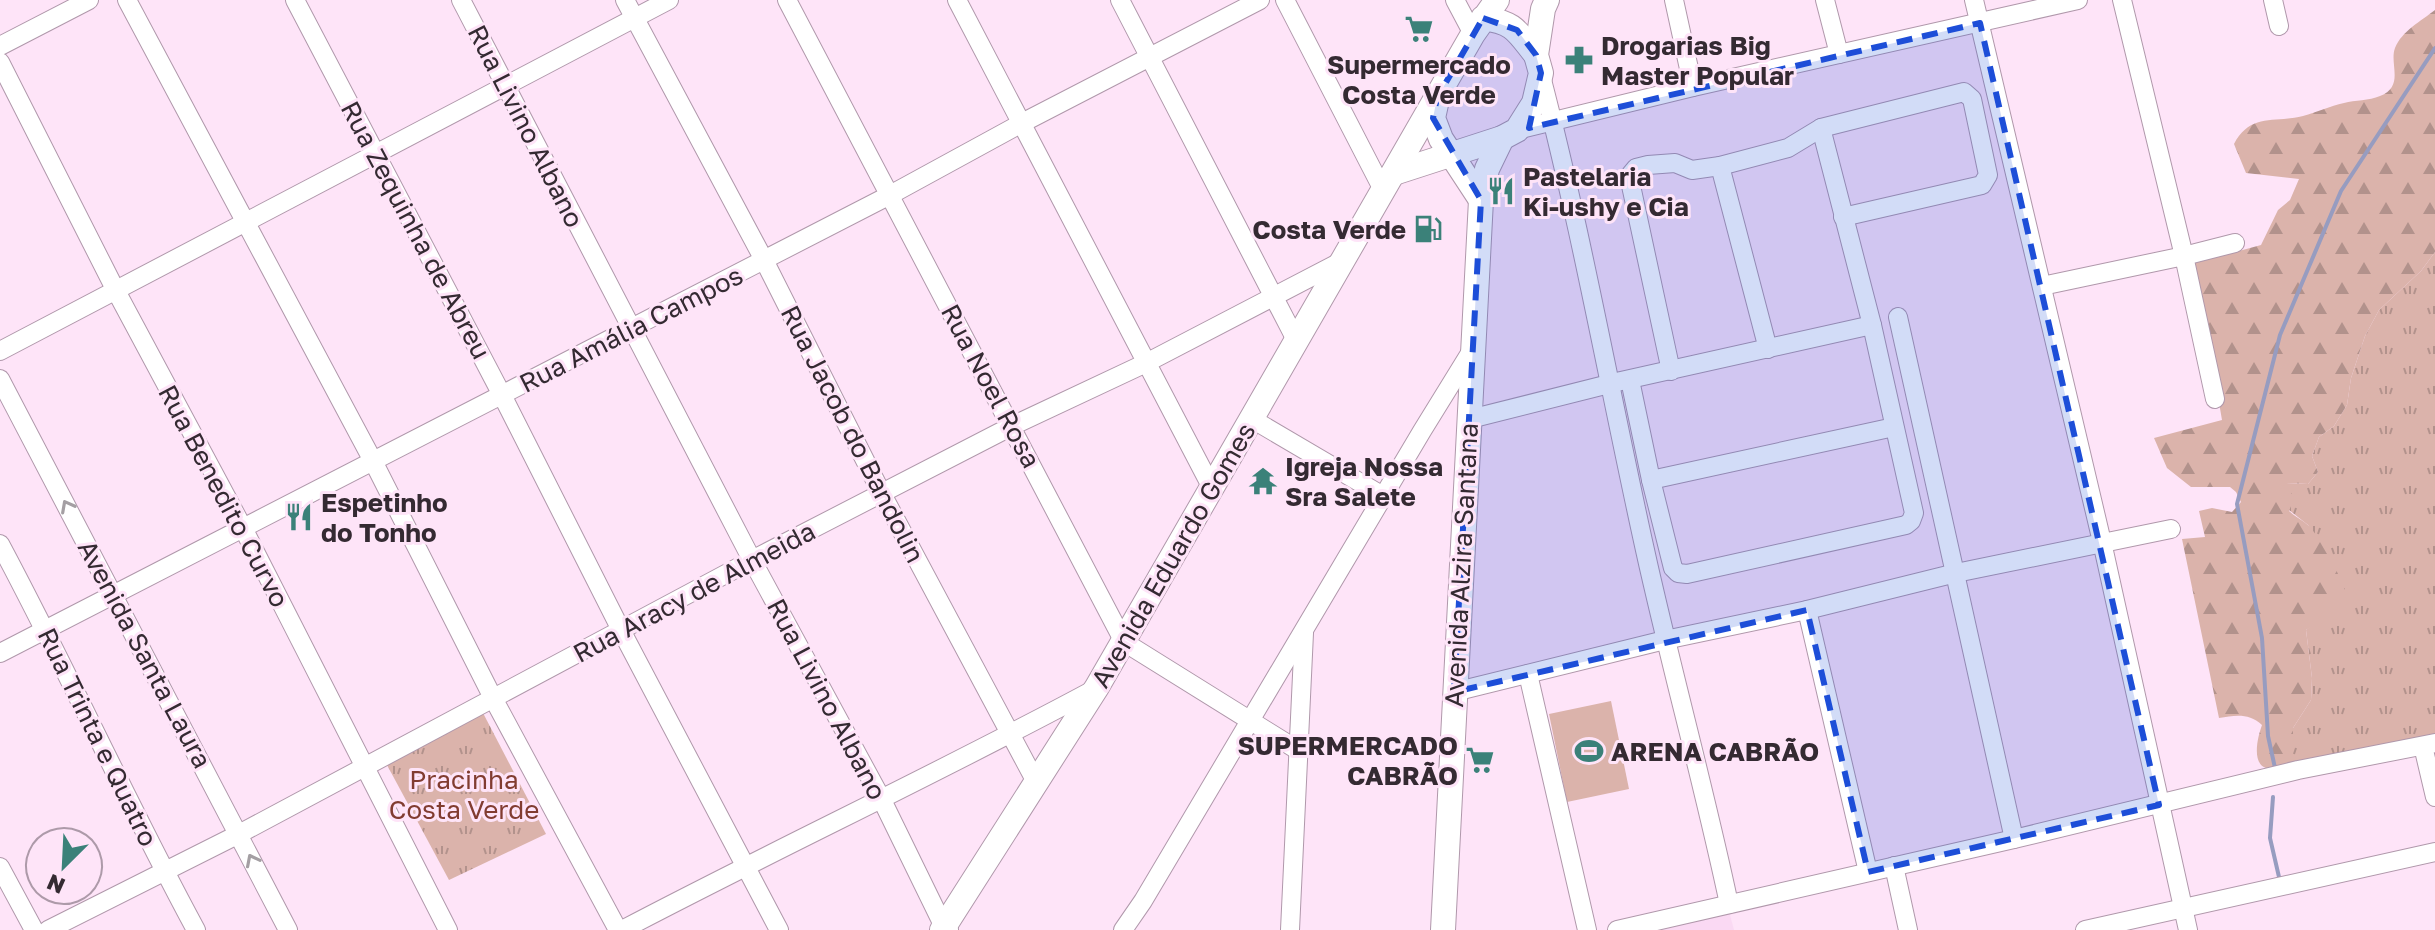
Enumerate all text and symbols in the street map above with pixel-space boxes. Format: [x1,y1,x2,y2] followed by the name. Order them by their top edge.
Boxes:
[1404,14,1434,44] supermarket icon: Supermercado Costa Verde
[462,20,590,232] street label: Rua Livino Albano
[1601,30,1794,91] place label: Drogarias Big Master Popular
[1564,45,1594,75] pharmacy icon: Drogarias Big Master Popular
[1327,49,1511,110] place label: Supermercado Costa Verde
[335,96,497,364] street label: Rua Zequinha de Abreu
[1523,161,1689,222] place label: Pastelaria Ki-ushy e Cia
[1486,176,1516,206] restaurant icon: Pastelaria Ki-ushy e Cia
[1252,214,1406,245] place label: Costa Verde
[1413,214,1443,244] fuel station icon: Costa Verde
[514,259,748,399] street label: Rua Amália Campos
[935,299,1047,473] street label: Rua Noel Rosa
[775,300,931,568] street label: Rua Jacob do Bandolin
[152,380,296,612] street label: Rua Benedito Curvo
[1084,417,1262,693] street label: Avenida Eduardo Gomes
[1438,422,1484,708] street label: Avenida Alzira Santana
[1285,451,1443,512] place label: Igreja Nossa Sra Salete
[1248,466,1278,496] temple icon: Igreja Nossa Sra Salete
[321,487,448,548] place label: Espetinho do Tonho
[62,500,77,514] one-way arrow
[284,502,314,532] restaurant icon: Espetinho do Tonho
[568,515,820,669] street label: Rua Aracy de Almeida
[72,535,218,773] street label: Avenida Santa Laura
[761,593,893,805] street label: Rua Livino Albano
[32,623,164,851] street label: Rua Trinta e Quatro
[1237,730,1458,791] place label: SUPERMERCADO CABRÃO
[1574,736,1604,766] sports icon: ARENA CABRÃO
[1611,736,1819,767] place label: ARENA CABRÃO
[1465,745,1495,775] supermarket icon: SUPERMERCADO CABRÃO
[389,764,539,825] park label: Pracinha Costa Verde
[24,826,104,906] north arrow
[247,854,262,869] one-way arrow
[43,869,69,900] text: N

